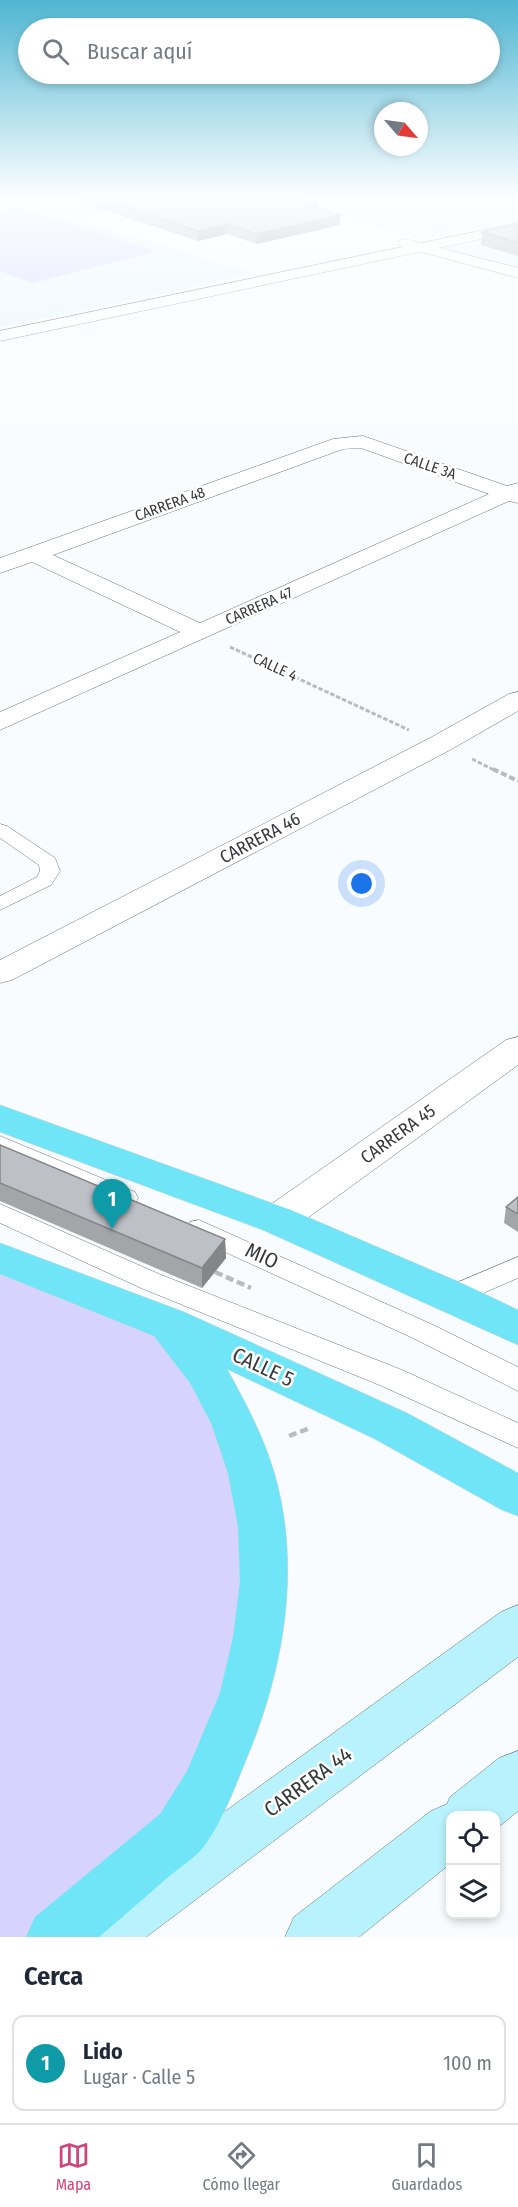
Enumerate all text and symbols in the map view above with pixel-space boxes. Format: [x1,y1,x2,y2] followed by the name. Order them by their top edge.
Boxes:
[18,18,500,84] search box
[39,35,72,68] icon: search
[87,38,192,65] text: Buscar aquí
[374,102,428,156] north arrow
[402,449,459,483] street label: CALLE 3A
[133,483,207,525] street label: CARRERA 48
[223,583,295,629] street label: CARRERA 47
[250,649,300,685] street label: CALLE 4
[216,808,304,868] street label: CARRERA 46
[347,869,376,898] your location
[356,1100,440,1168] street label: CARRERA 45
[92,1180,132,1229] pin: 1
[241,1237,283,1275] street label: MIO
[228,1342,298,1392] street label: CALLE 5
[259,1741,357,1823] street label: CARRERA 44
[446,1811,500,1919] map controls
[446,1811,500,1865] button: locate
[446,1865,500,1919] button: layers
[24,1961,83,1992] text: Cerca
[83,2038,123,2065] text: Lido
[41,2051,50,2075] text: 1
[443,2051,492,2075] text: 100 m
[83,2065,195,2089] text: Lugar · Calle 5
[56,2139,91,2194] tab: Mapa
[203,2139,280,2194] tab: Cómo llegar
[392,2139,462,2194] tab: Guardados

